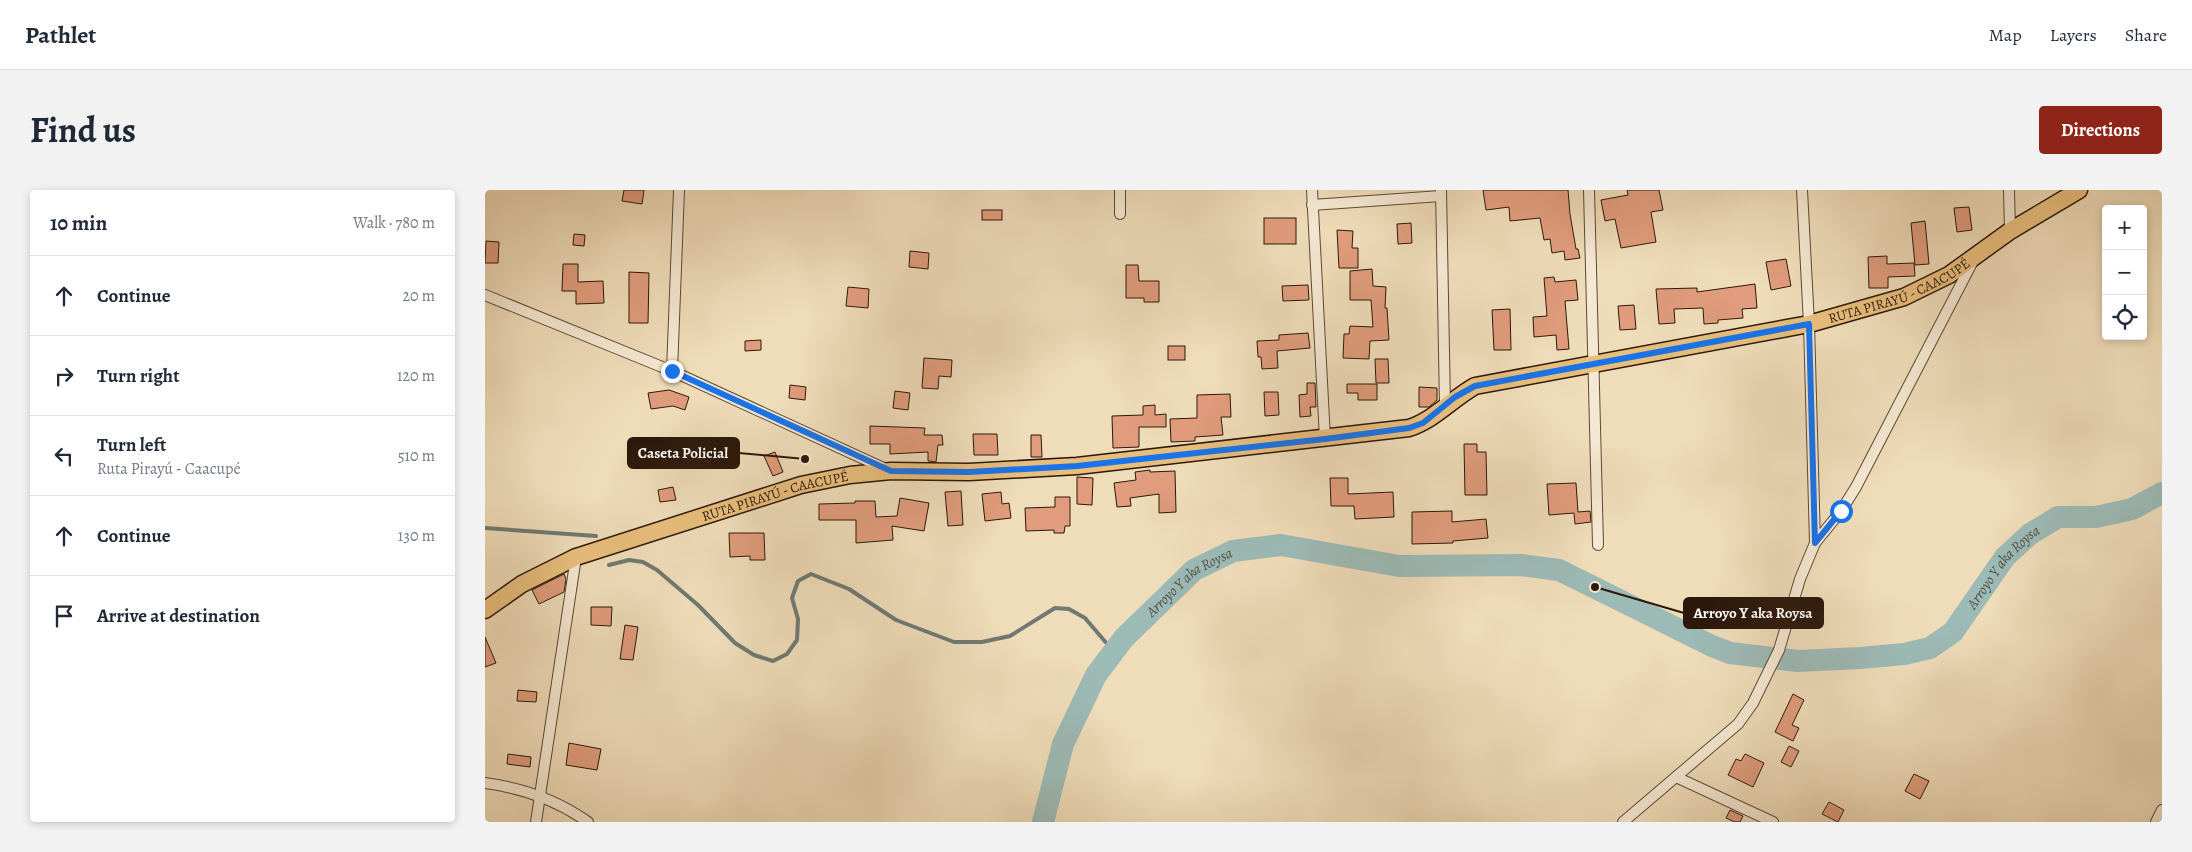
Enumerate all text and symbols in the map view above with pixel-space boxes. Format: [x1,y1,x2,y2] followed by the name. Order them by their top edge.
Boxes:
[25,19,96,51] text: Pathlet
[1989,23,2022,47] text: Map
[2050,23,2097,47] text: Layers
[2125,23,2167,47] text: Share
[30,106,136,154] text: Find us
[2039,106,2162,154] button: Directions
[2102,205,2147,340] map controls
[2102,205,2147,250] button: +
[50,209,107,237] text: 10 min
[353,212,435,234] text: Walk · 780 m
[2102,250,2147,295] button: −
[1826,254,1974,328] street label: RUTA PIRAYÚ - CAACUPÉ
[50,282,78,310] icon: ahead
[97,283,171,309] text: Continue
[402,285,435,307] text: 20 m
[2102,295,2147,340] button: locate
[661,360,684,383] route end
[50,362,78,390] icon: right
[97,363,179,389] text: Turn right
[397,365,435,387] text: 120 m
[97,432,166,458] text: Turn left
[628,438,739,468] callout: Caseta Policial
[50,442,78,470] icon: left
[638,443,728,463] text: Caseta Policial
[398,445,435,467] text: 510 m
[97,458,241,480] text: Ruta Pirayú - Caacupé
[699,466,850,526] street label: RUTA PIRAYÚ - CAACUPÉ
[1830,500,1853,523] route start
[1961,520,2044,614] water label: Arroyo Y aka Roysa
[50,522,78,550] icon: ahead
[97,523,171,549] text: Continue
[398,525,435,547] text: 130 m
[1141,543,1236,622] water label: Arroyo Y aka Roysa
[1684,598,1823,628] callout: Arroyo Y aka Roysa
[50,602,78,630] icon: arrive
[97,603,260,629] text: Arrive at destination
[1692,603,1813,623] text: Arroyo Y aka Roysa

